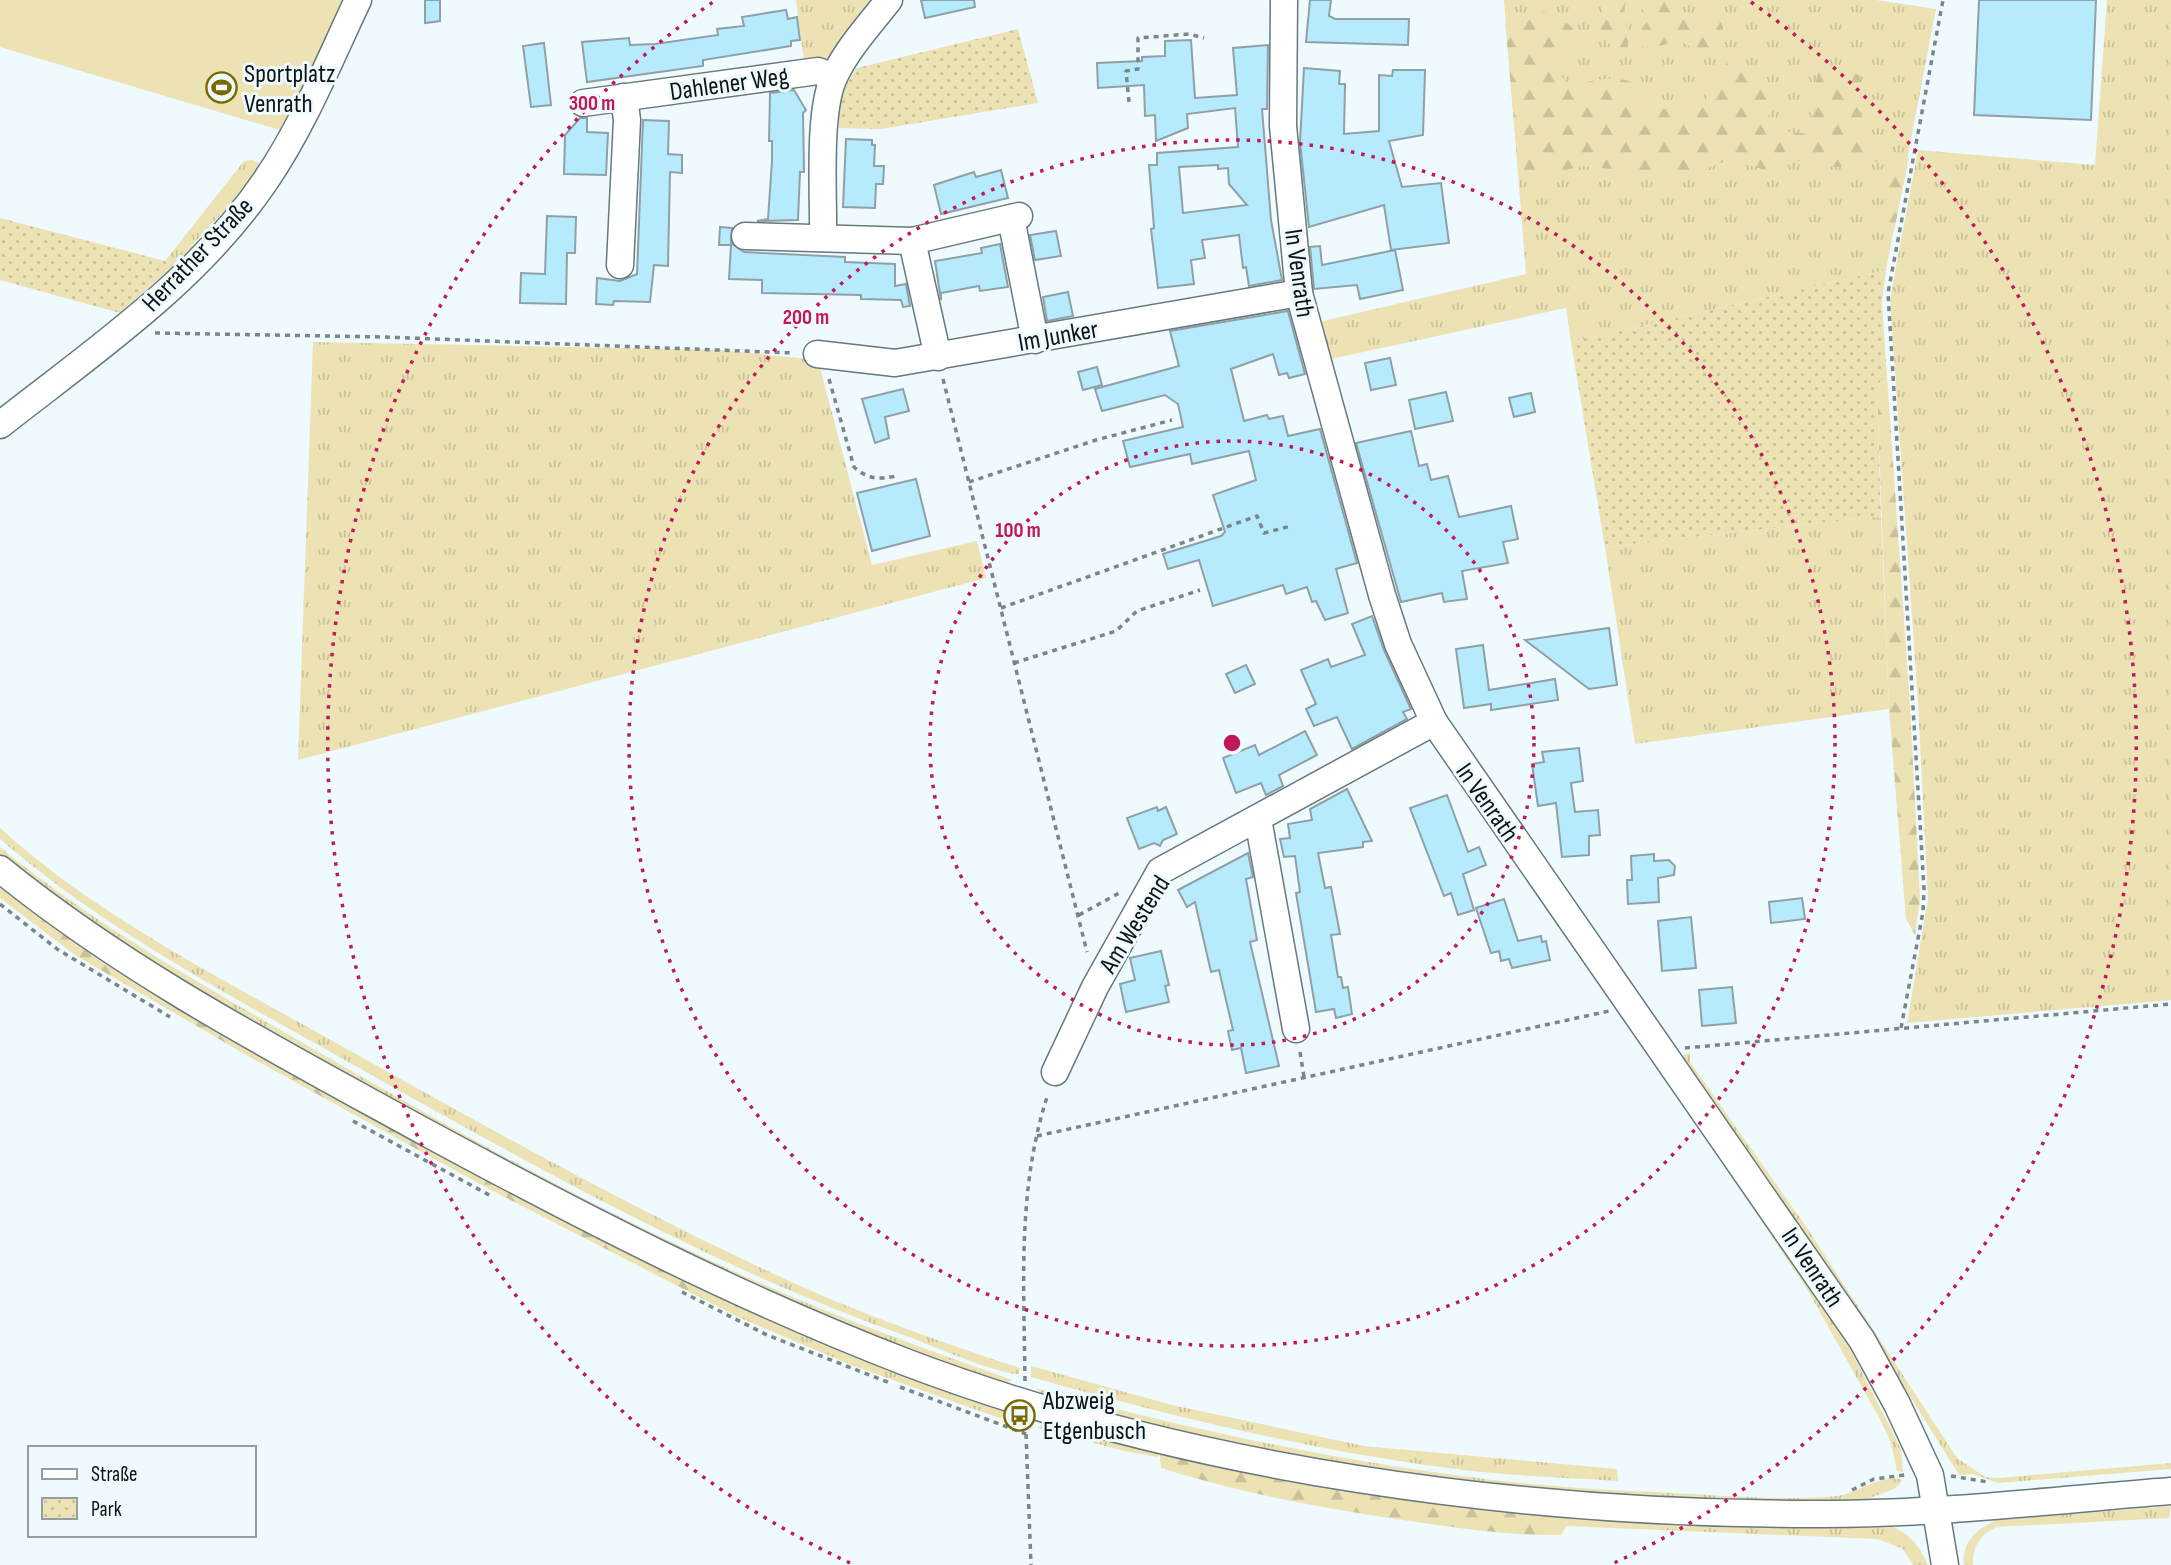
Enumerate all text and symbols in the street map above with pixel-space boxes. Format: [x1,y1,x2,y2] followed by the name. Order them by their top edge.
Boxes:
[244,59,335,120] place label: Sportplatz Venrath
[668,61,791,108] street label: Dahlener Weg
[204,71,238,105] sports icon: Sportplatz Venrath
[569,91,615,116] text: 300 m
[136,191,260,319] street label: Herrather Straße
[1277,227,1320,319] street label: In Venrath
[783,305,829,330] text: 200 m
[1016,314,1101,359] street label: Im Junker
[995,518,1041,543] text: 100 m
[1220,731,1244,755] centre of rings
[1449,757,1525,848] street label: In Venrath
[1093,870,1177,980] street label: Am Westend
[1774,1222,1850,1313] street label: In Venrath
[1042,1386,1146,1447] place label: Abzweig Etgenbusch
[1003,1398,1037,1432] bus stop icon: Abzweig Etgenbusch
[28,1446,256,1537] legend
[91,1462,137,1487] text: Straße
[91,1497,122,1522] text: Park

